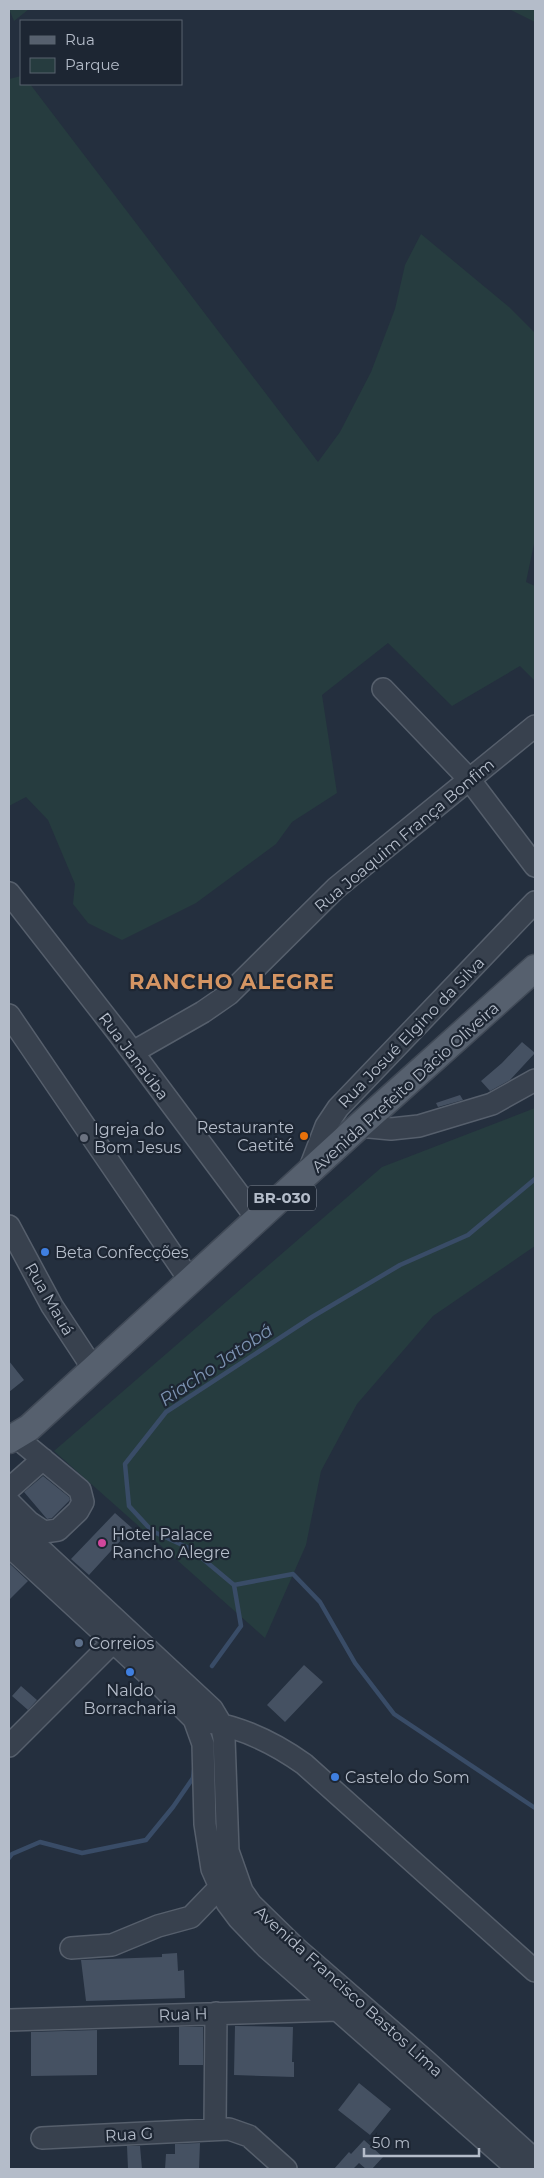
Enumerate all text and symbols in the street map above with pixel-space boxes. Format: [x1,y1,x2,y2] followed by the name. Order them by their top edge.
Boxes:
[20,20,182,85] legend
[65,30,95,49] text: Rua
[65,55,120,74] text: Parque
[311,755,498,916] street label: Rua Joaquim França Bonfim
[334,953,489,1112] street label: Rua Josué Elgino da Silva
[129,969,335,994] district label: RANCHO ALEGRE
[308,998,503,1176] street label: Avenida Prefeito Dácio Oliveira
[95,1009,173,1104] street label: Rua Janaúba
[197,1118,294,1155] place label: Restaurante Caetité
[94,1120,182,1157] place label: Igreja do Bom Jesus
[298,1130,310,1142] marker: Restaurante Caetité
[78,1132,90,1144] marker: Igreja do Bom Jesus
[248,1186,316,1210] road number: BR-030
[55,1243,189,1262] place label: Beta Confecções
[39,1246,51,1258] marker: Beta Confecções
[21,1259,78,1339] street label: Rua Mauá
[155,1319,277,1411] water label: Riacho Jatobá
[112,1525,230,1562] place label: Hotel Palace Rancho Alegre
[96,1537,108,1549] marker: Hotel Palace Rancho Alegre
[89,1634,155,1653] place label: Correios
[73,1637,85,1649] marker: Correios
[124,1666,136,1678] marker: Naldo Borracharia
[84,1681,176,1718] place label: Naldo Borracharia
[345,1768,470,1787] place label: Castelo do Som
[329,1771,341,1783] marker: Castelo do Som
[251,1902,447,2081] street label: Avenida Francisco Bastos Lima
[158,2004,208,2025] street label: Rua H
[104,2124,154,2145] street label: Rua G
[364,2126,479,2158] scale bar
[372,2133,410,2152] text: 50 m

